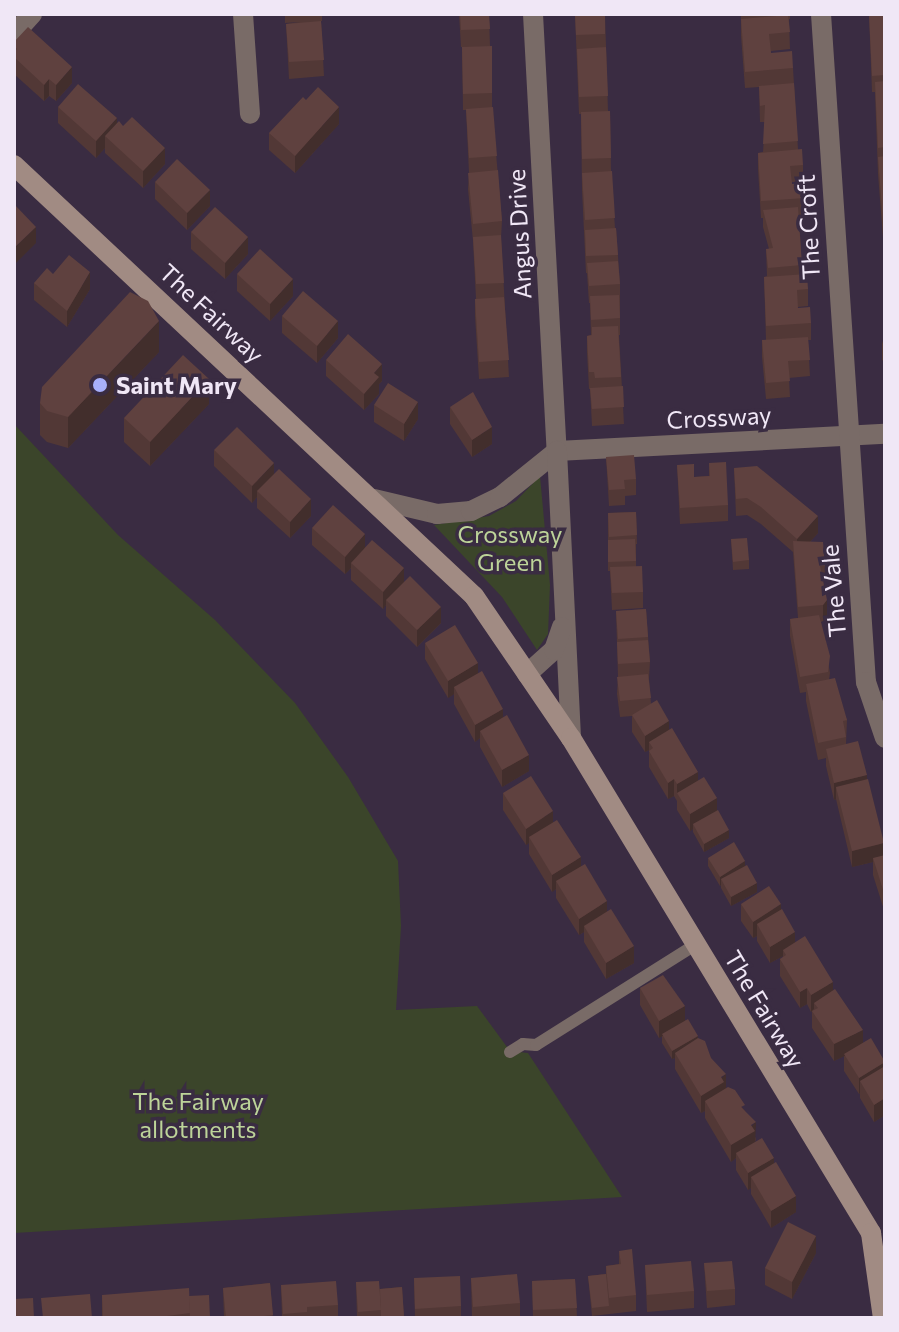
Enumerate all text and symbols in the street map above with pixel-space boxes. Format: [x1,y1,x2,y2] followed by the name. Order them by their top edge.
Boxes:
[501,168,537,300] street label: Angus Drive
[791,174,825,280] street label: The Croft
[154,258,270,368] street label: The Fairway
[116,371,237,399] place label: Saint Mary
[91,376,109,394] marker: Saint Mary
[666,400,772,434] street label: Crossway
[458,520,562,576] park label: Crossway Green
[815,543,851,639] street label: The Vale
[719,945,811,1073] street label: The Fairway
[132,1087,264,1143] park label: The Fairway allotments

